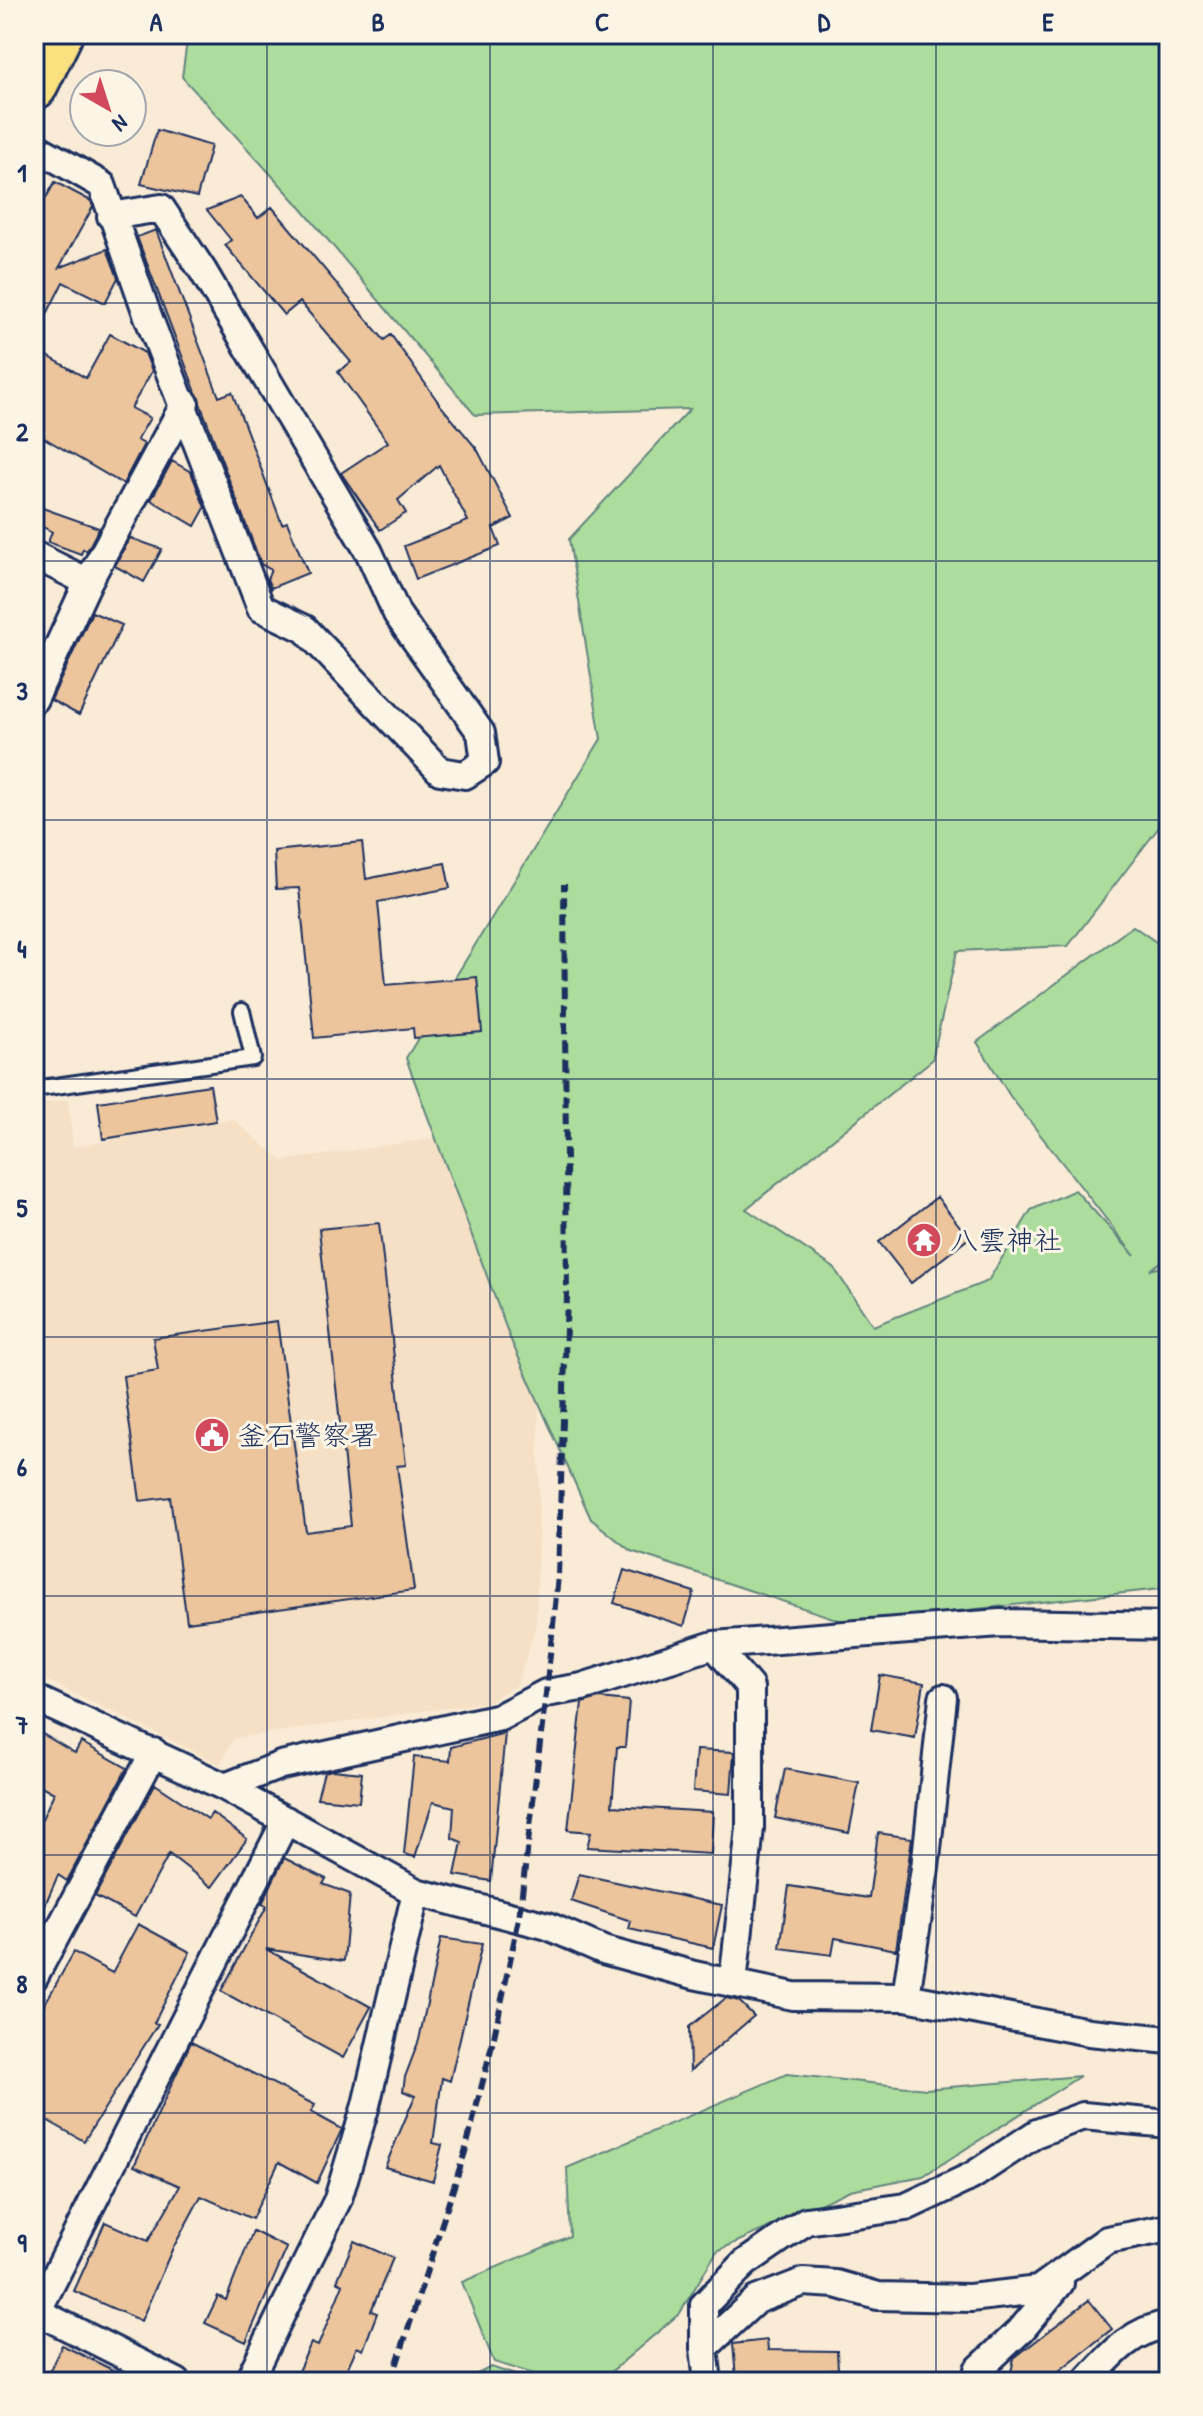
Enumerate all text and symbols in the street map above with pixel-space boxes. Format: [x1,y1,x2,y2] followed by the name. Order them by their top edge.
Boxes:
[150,4,163,39] text: A
[371,4,385,39] text: B
[595,4,609,39] text: C
[818,4,831,39] text: D
[1042,4,1054,39] text: E
[68,68,148,148] north arrow
[106,108,135,139] text: N
[17,155,27,190] text: 1
[16,414,29,449] text: 2
[16,673,28,708] text: 3
[17,931,27,966] text: 4
[17,1190,28,1225] text: 5
[905,1221,943,1259] temple icon: 八雲神社
[950,1221,1062,1259] place label: 八雲神社
[193,1416,231,1454] public building icon: 釜石警察署
[238,1416,378,1454] place label: 釜石警察署
[17,1449,28,1484] text: 6
[15,1707,29,1742] text: 7
[16,1966,28,2001] text: 8
[17,2225,27,2260] text: 9

